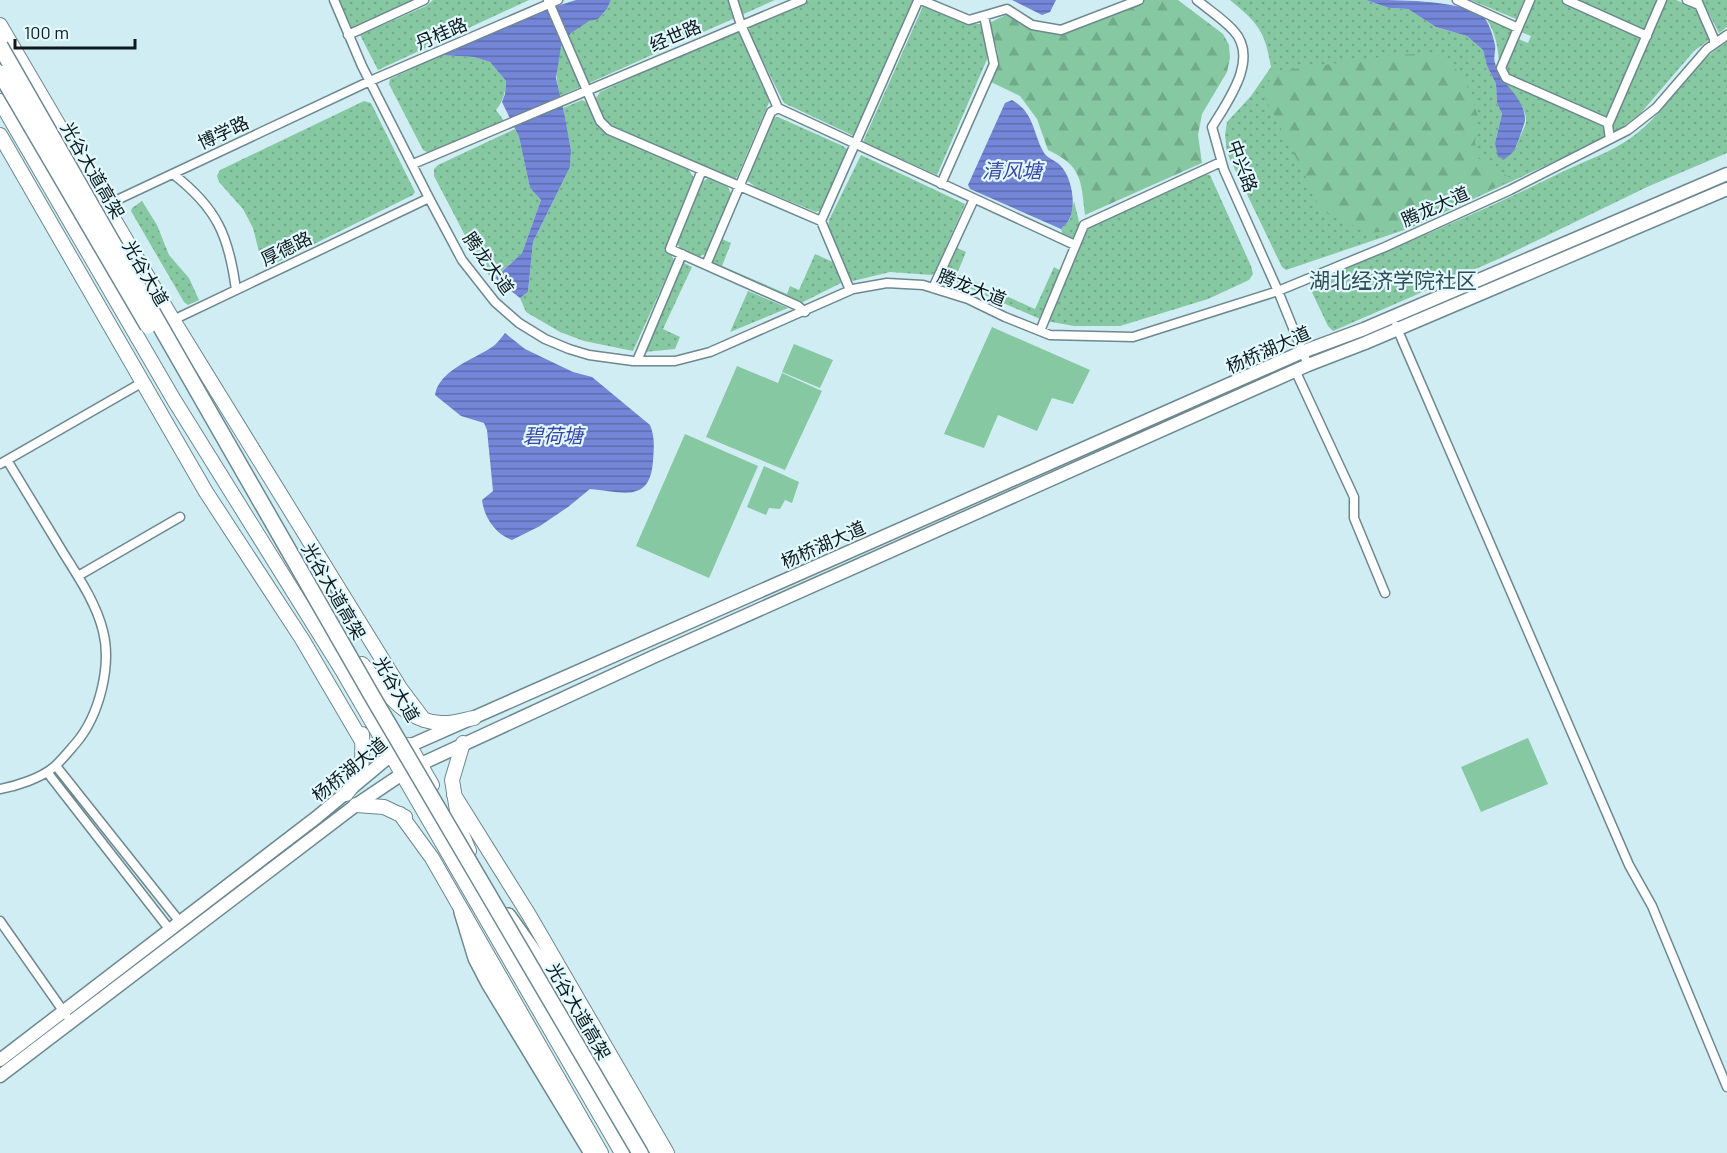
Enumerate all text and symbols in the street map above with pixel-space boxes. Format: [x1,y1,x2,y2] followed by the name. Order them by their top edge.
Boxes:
[15,12,135,50] scale bar
[412,12,470,54] street label: 丹桂路
[646,14,704,56] street label: 经世路
[24,21,69,43] text: 100 m
[194,111,252,153] street label: 博学路
[56,118,130,222] street label: 光谷大道高架
[1223,137,1263,195] street label: 中兴路
[982,158,1045,182] water label: 清风塘
[1398,181,1472,231] street label: 腾龙大道
[257,226,315,270] street label: 厚德路
[459,227,519,299] street label: 腾龙大道
[118,236,174,310] street label: 光谷大道
[934,264,1010,310] street label: 腾龙大道
[1309,267,1477,292] district label: 湖北经济学院社区
[1222,321,1314,377] street label: 杨桥湖大道
[523,423,586,447] water label: 碧荷塘
[777,516,869,572] street label: 杨桥湖大道
[297,539,371,643] street label: 光谷大道高架
[369,652,425,726] street label: 光谷大道
[307,732,391,806] street label: 杨桥湖大道
[542,959,616,1063] street label: 光谷大道高架

